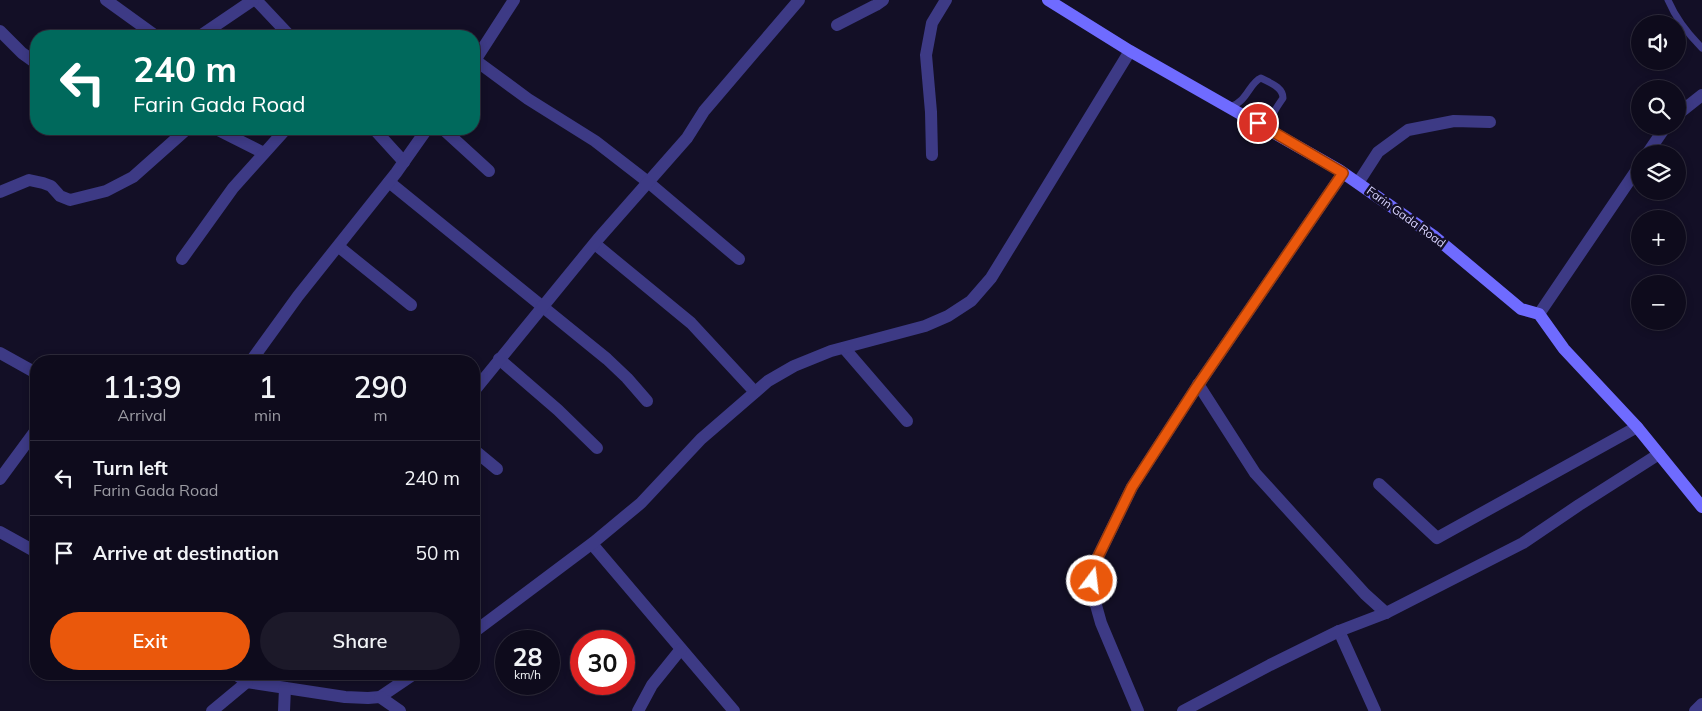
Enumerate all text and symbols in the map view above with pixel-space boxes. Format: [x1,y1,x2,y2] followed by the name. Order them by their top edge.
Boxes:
[1631,15,1686,330] map controls
[1631,15,1686,70] button: sound
[133,47,237,91] text: 240 m
[50,50,115,115] icon: left
[1631,80,1686,135] button: search
[133,90,305,118] text: Farin Gada Road
[1237,102,1279,144] pin
[1244,109,1272,137] icon: arrive
[1631,145,1686,200] button: layers
[1364,183,1449,250] street label: Farin Gada Road
[1631,210,1686,265] button: +
[1631,275,1686,330] button: −
[102,368,182,406] text: 11:39
[259,368,277,406] text: 1
[354,368,408,406] text: 290
[118,405,166,425] text: Arrival
[254,405,281,425] text: min
[374,405,388,425] text: m
[93,456,168,480] text: Turn left
[50,464,78,492] icon: left
[404,466,460,490] text: 240 m
[93,480,218,500] text: Farin Gada Road
[50,539,78,567] icon: arrive
[93,541,279,565] text: Arrive at destination
[416,541,460,565] text: 50 m
[1065,554,1117,606] position arrow
[50,612,250,670] button: Exit
[260,612,460,670] button: Share
[570,630,635,695] speed limit sign: 30
[512,641,543,672] text: 28
[514,667,541,682] text: km/h

